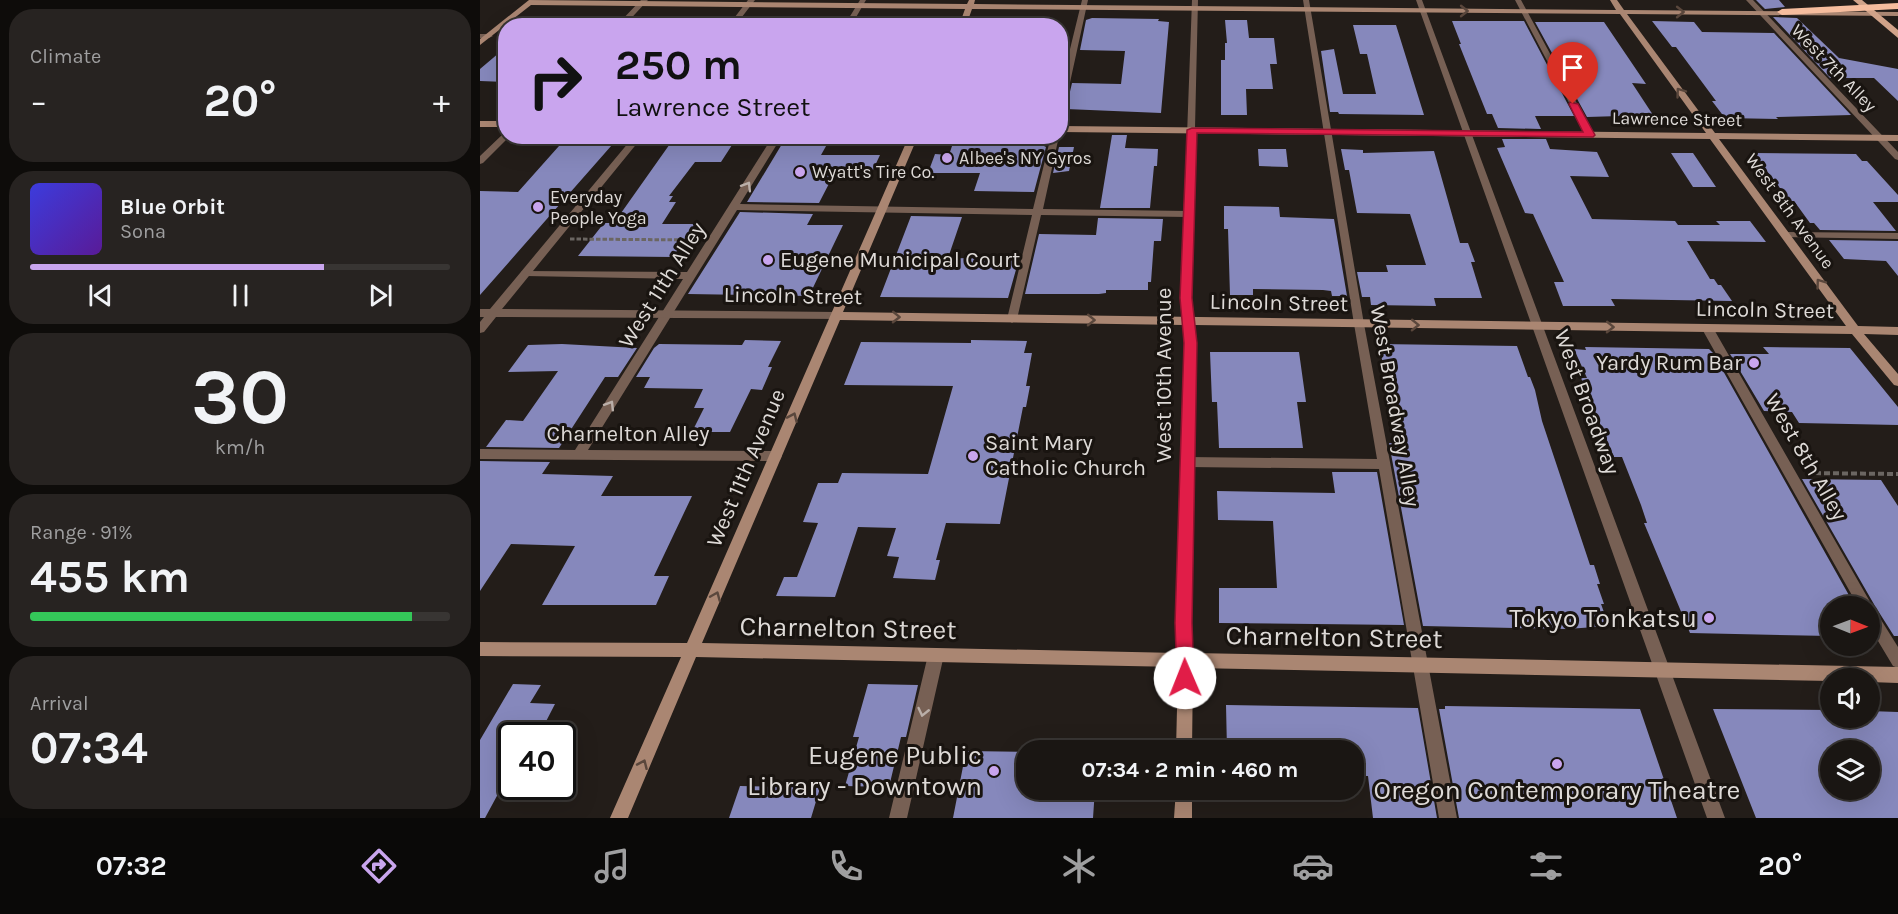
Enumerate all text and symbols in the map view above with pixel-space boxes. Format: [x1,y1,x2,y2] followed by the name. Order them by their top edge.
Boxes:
[1460,5,1469,17] one-way arrow
[1675,6,1684,18] one-way arrow
[1787,19,1882,117] street label: West 7th Alley
[615,40,742,90] text: 250 m
[516,42,594,120] icon: right
[1547,42,1598,104] pin
[30,45,101,68] text: Climate
[1556,51,1589,84] icon: arrive
[203,75,277,127] text: 20°
[30,82,47,120] text: −
[433,82,450,120] text: +
[1677,88,1688,99] one-way arrow
[615,91,810,123] text: Lawrence Street
[1612,107,1743,131] street label: Lawrence Street
[959,147,1092,169] place label: Albee's NY Gyros
[1741,149,1839,273] street label: West 8th Avenue
[940,151,954,165] marker: Albee's NY Gyros
[812,161,935,183] place label: Wyatt's Tire Co.
[793,165,807,179] marker: Wyatt's Tire Co.
[739,182,751,192] one-way arrow
[550,186,647,229] place label: Everyday People Yoga
[120,194,225,220] text: Blue Orbit
[531,200,545,214] marker: Everyday People Yoga
[613,217,711,353] street label: West 11th Alley
[120,220,166,243] text: Sona
[780,247,1020,273] place label: Eugene Municipal Court
[761,253,775,267] marker: Eugene Municipal Court
[84,279,117,312] icon: previous
[224,279,257,312] icon: pause
[364,279,397,312] icon: next
[1817,279,1828,290] one-way arrow
[724,282,862,310] street label: Lincoln Street
[1151,288,1177,462] street label: West 10th Avenue
[1210,289,1348,317] street label: Lincoln Street
[1696,296,1834,324] street label: Lincoln Street
[1364,303,1426,509] street label: West Broadway Alley
[891,311,900,323] one-way arrow
[1086,314,1095,326] one-way arrow
[1410,318,1419,331] one-way arrow
[1605,321,1614,334] one-way arrow
[1549,326,1625,478] street label: West Broadway
[1596,350,1742,376] place label: Yardy Rum Bar
[191,351,289,443] text: 30
[1747,356,1761,370] marker: Yardy Rum Bar
[701,385,791,551] street label: West 11th Avenue
[1759,389,1853,525] street label: West 8th Alley
[602,401,614,411] one-way arrow
[786,412,798,423] one-way arrow
[547,421,709,447] street label: Charnelton Alley
[985,430,1146,481] place label: Saint Mary Catholic Church
[215,436,265,459] text: km/h
[966,449,980,463] marker: Saint Mary Catholic Church
[30,521,133,544] text: Range · 91%
[30,551,190,603] text: 455 km
[709,591,721,602] one-way arrow
[1820,596,1880,656] north arrow
[1820,596,1880,800] map controls
[1509,602,1697,634] place label: Tokyo Tonkatsu
[739,610,957,646] street label: Charnelton Street
[1702,611,1716,625] marker: Tokyo Tonkatsu
[1225,619,1443,655] street label: Charnelton Street
[1153,646,1217,710] position arrow
[1820,668,1880,728] button: sound
[30,692,89,715] text: Arrival
[917,707,930,717] one-way arrow
[30,722,148,774] text: 07:34
[498,722,576,800] speed limit sign: 40
[747,739,982,802] place label: Eugene Public Library - Downtown
[1820,740,1880,800] button: layers
[1082,757,1298,783] text: 07:34 · 2 min · 460 m
[1550,757,1564,771] marker: Oregon Contemporary Theatre
[636,760,648,771] one-way arrow
[987,764,1001,778] marker: Eugene Public Library - Downtown
[1374,774,1740,806] place label: Oregon Contemporary Theatre
[358,845,400,887] icon: directions
[591,845,633,887] icon: music
[825,845,867,887] icon: phone
[1058,845,1100,887] icon: climate
[1292,845,1334,887] icon: car
[1525,845,1567,887] icon: filters
[96,850,167,882] text: 07:32
[1758,850,1802,882] text: 20°

